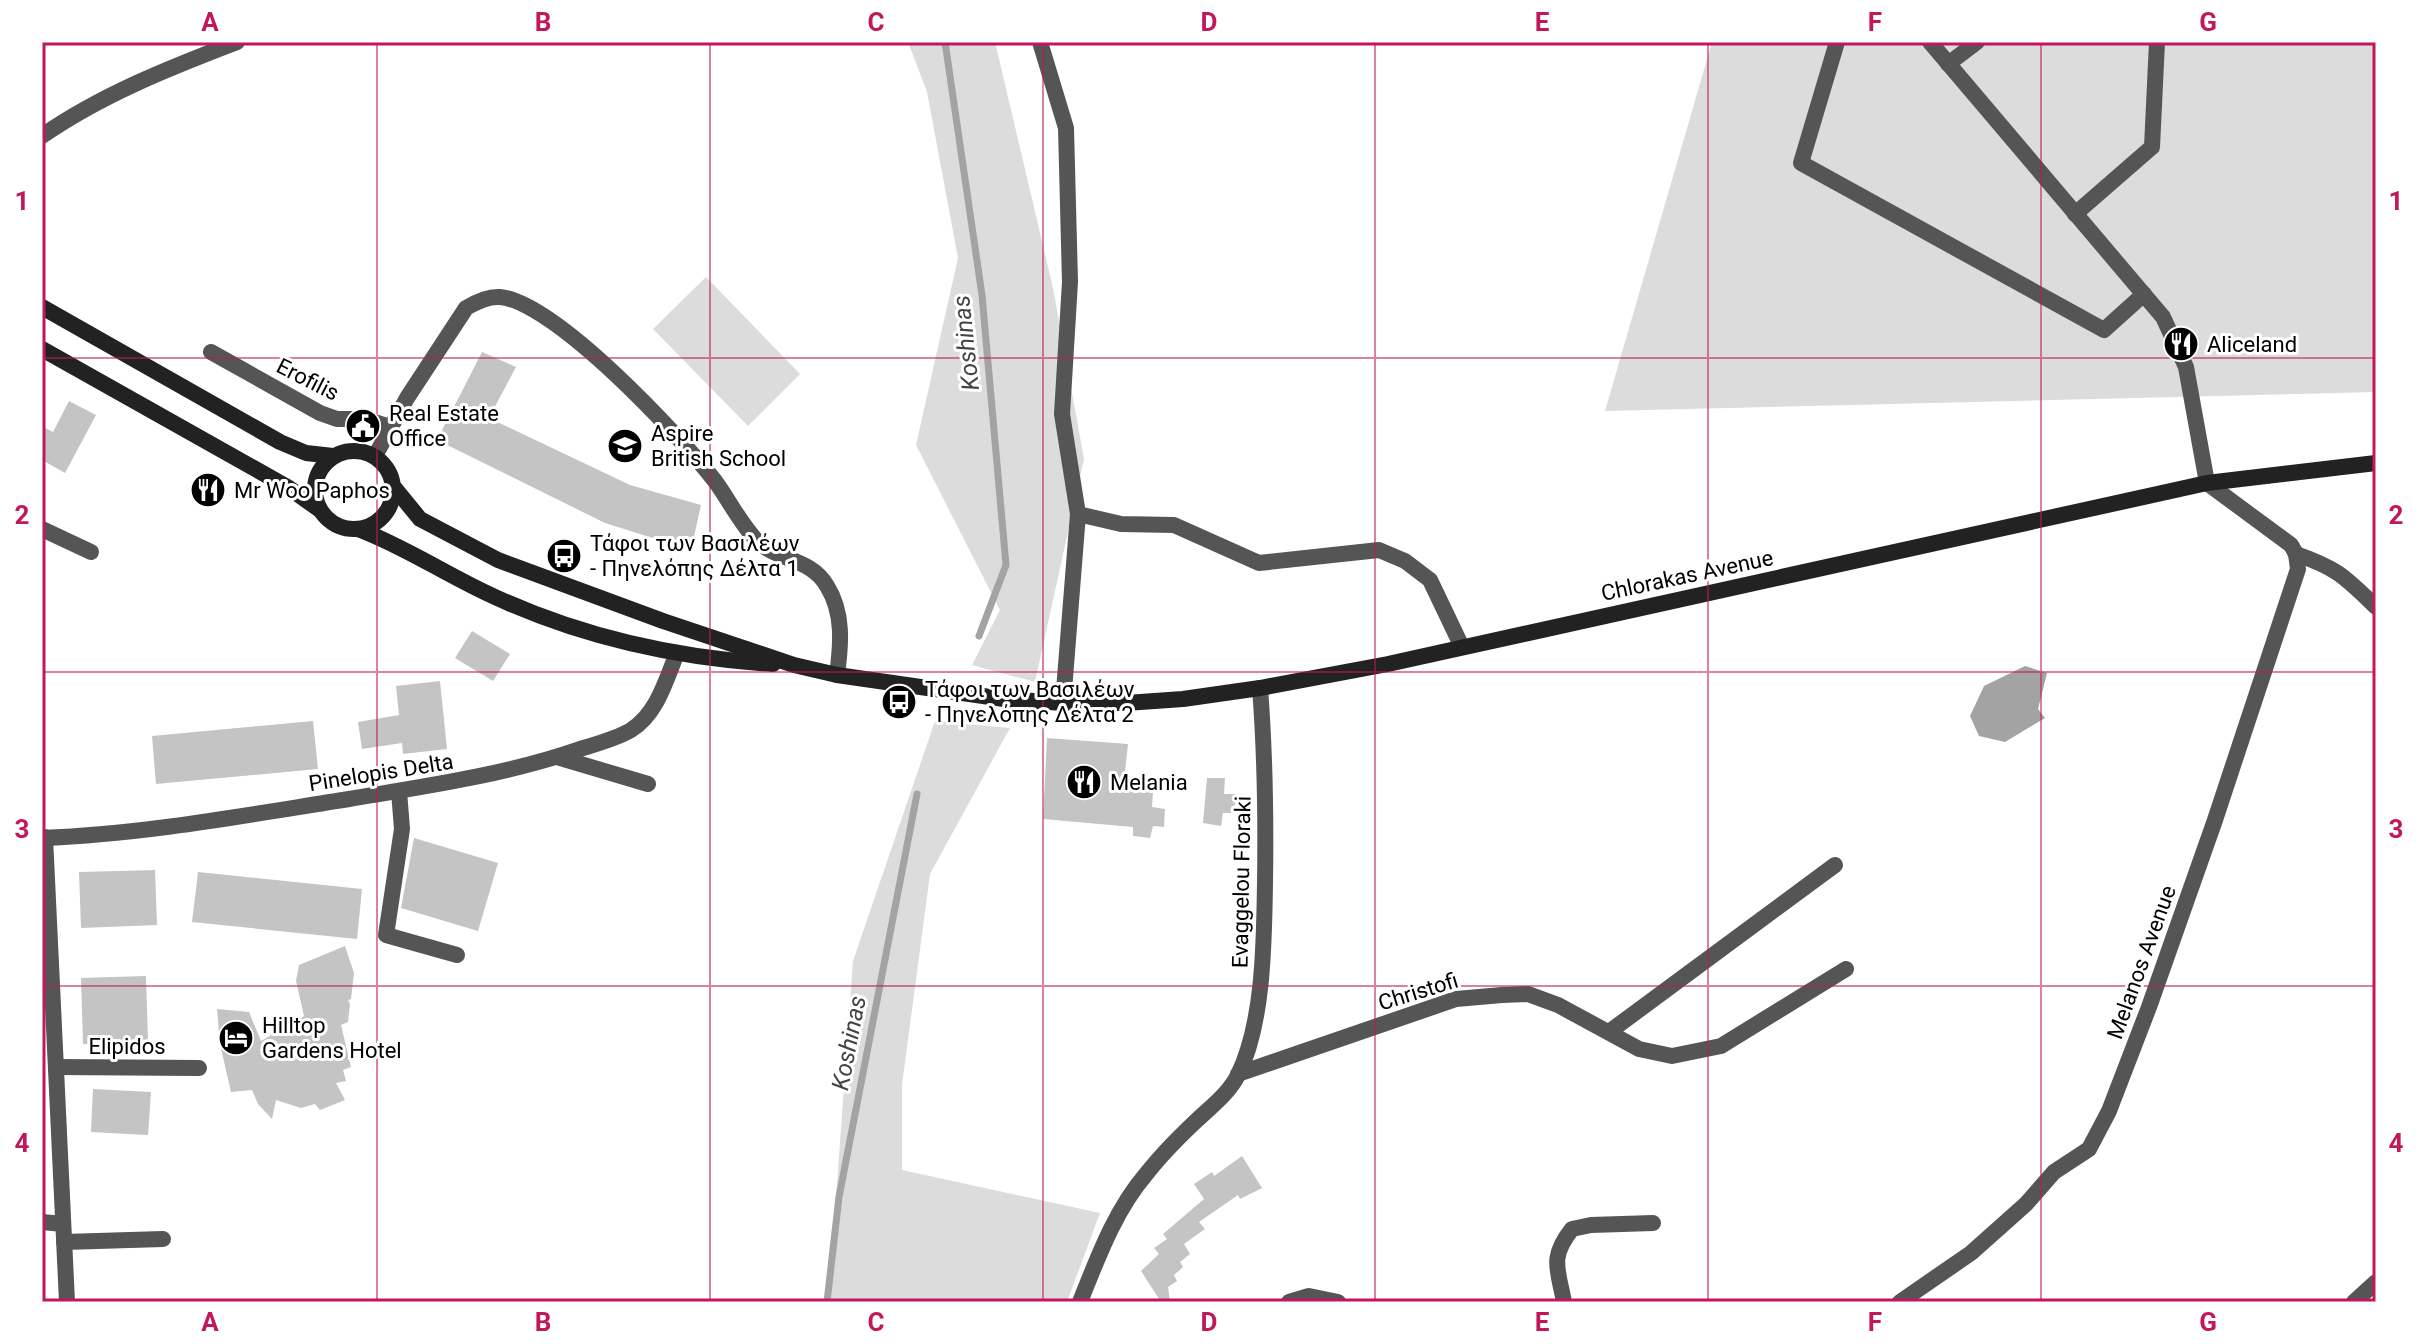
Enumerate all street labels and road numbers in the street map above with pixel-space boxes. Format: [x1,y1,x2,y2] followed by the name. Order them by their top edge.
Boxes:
[272,353,343,406] street label: Erofilis
[1599,545,1775,606] street label: Chlorakas Avenue
[307,749,455,796] street label: Pinelopis Delta
[1228,796,1255,968] street label: Evaggelou Floraki
[2102,882,2181,1042] street label: Melanos Avenue
[1375,967,1461,1015] street label: Christofi
[88,1034,166,1059] street label: Elipidos

